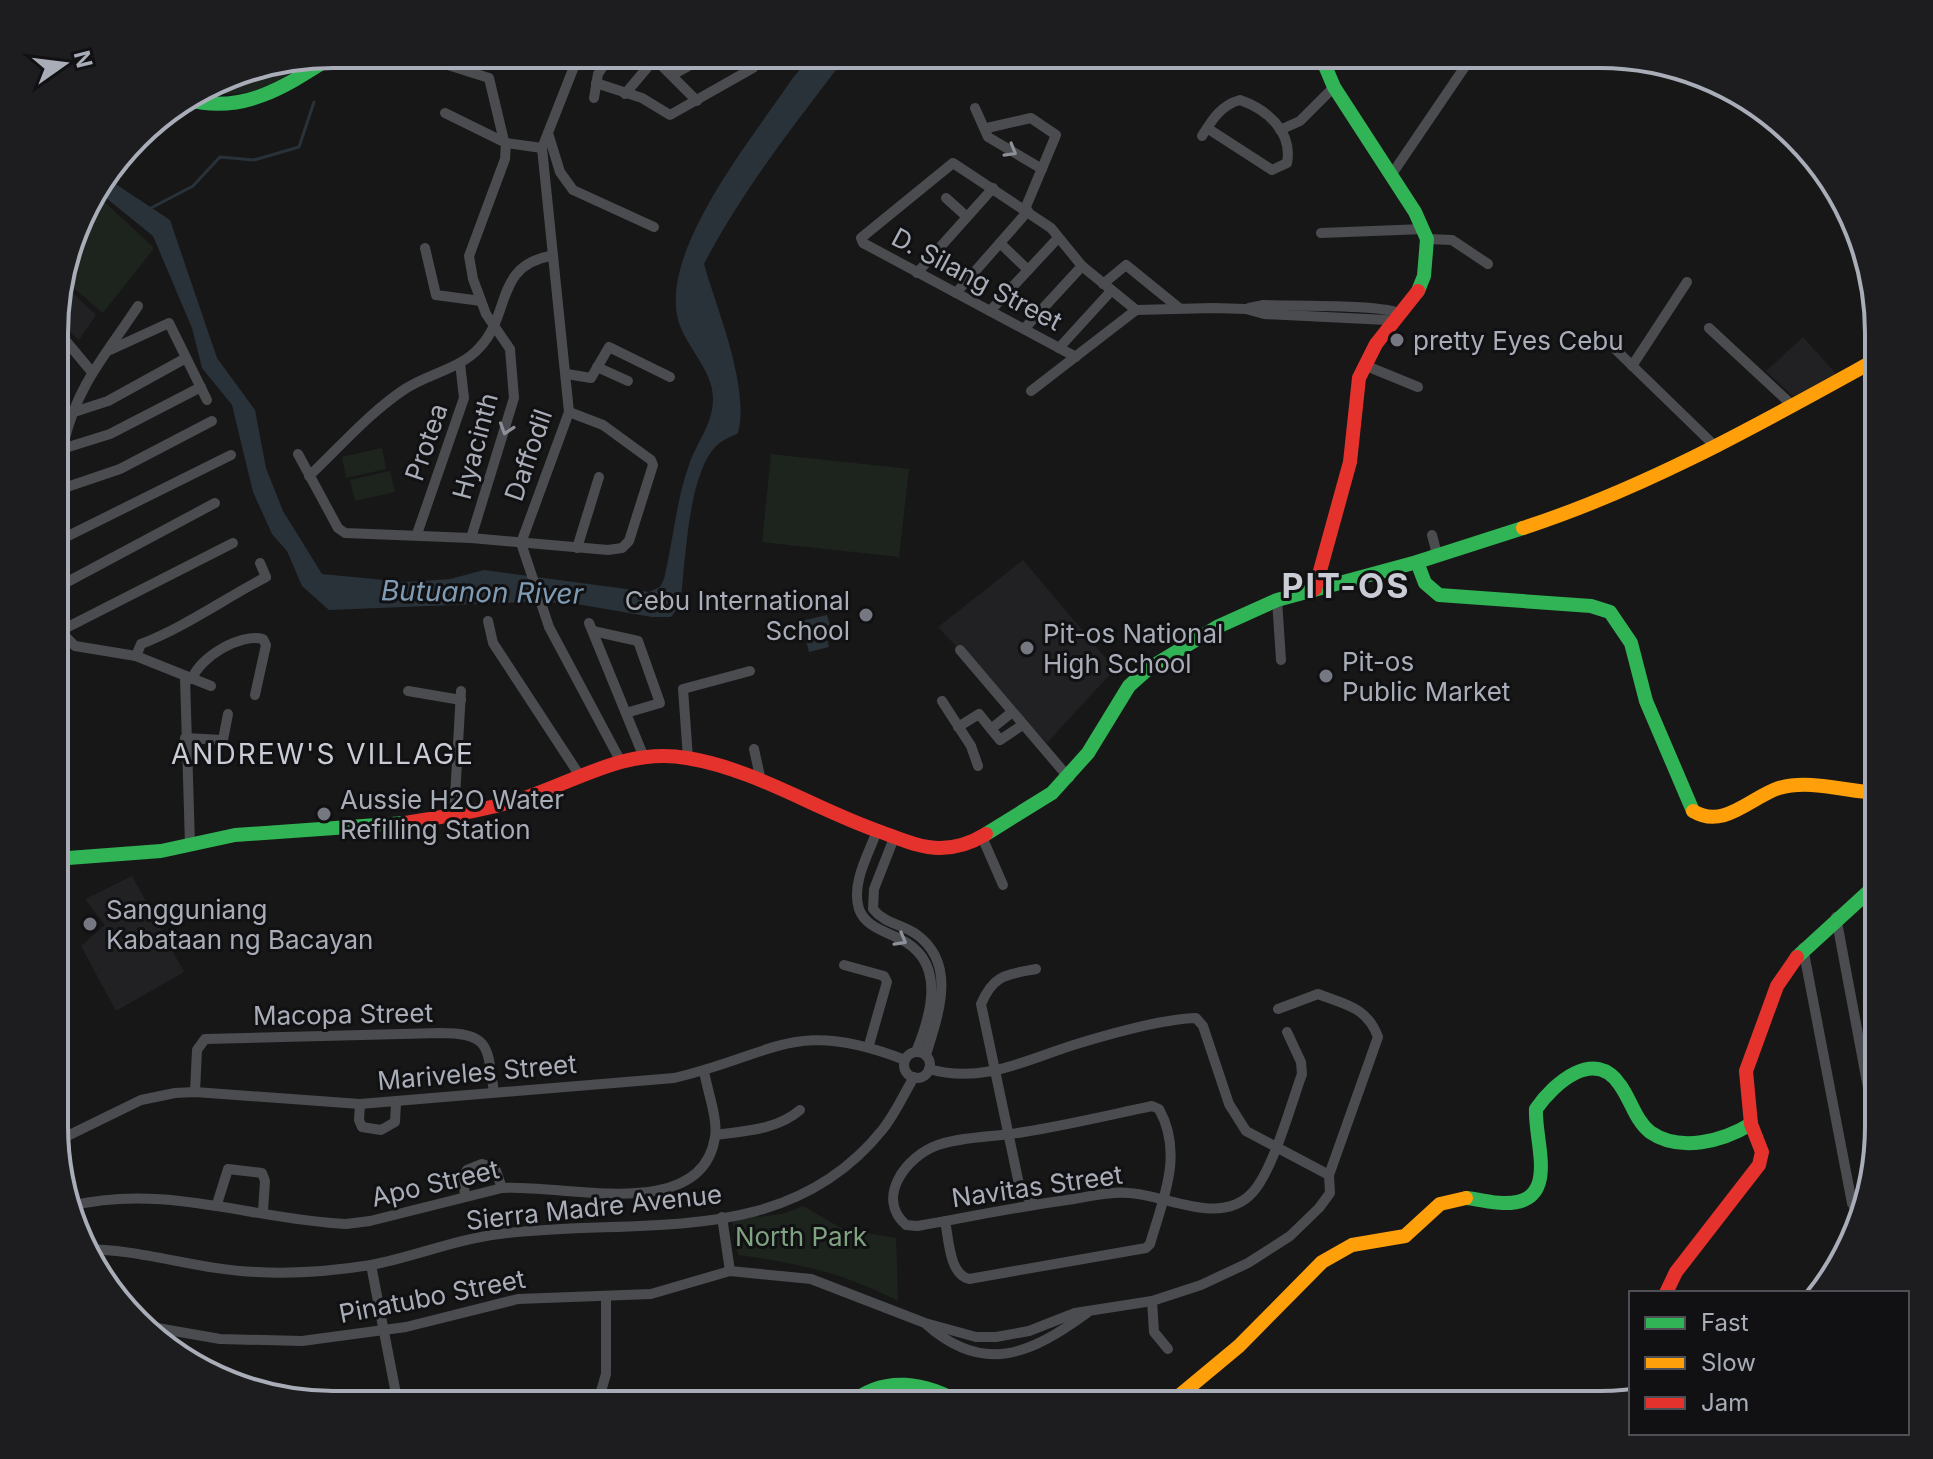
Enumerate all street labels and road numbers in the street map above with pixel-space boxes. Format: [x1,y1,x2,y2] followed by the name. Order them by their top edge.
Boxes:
[887,221,1067,337] street label: D. Silang Street
[446,389,504,503] street label: Hyacinth
[398,399,454,485] street label: Protea
[498,405,558,505] street label: Daffodil
[253,997,433,1031] street label: Macopa Street
[376,1048,578,1096] street label: Mariveles Street
[368,1153,502,1213] street label: Apo Street
[950,1159,1124,1213] street label: Navitas Street
[464,1178,724,1236] street label: Sierra Madre Avenue
[336,1263,528,1329] street label: Pinatubo Street

